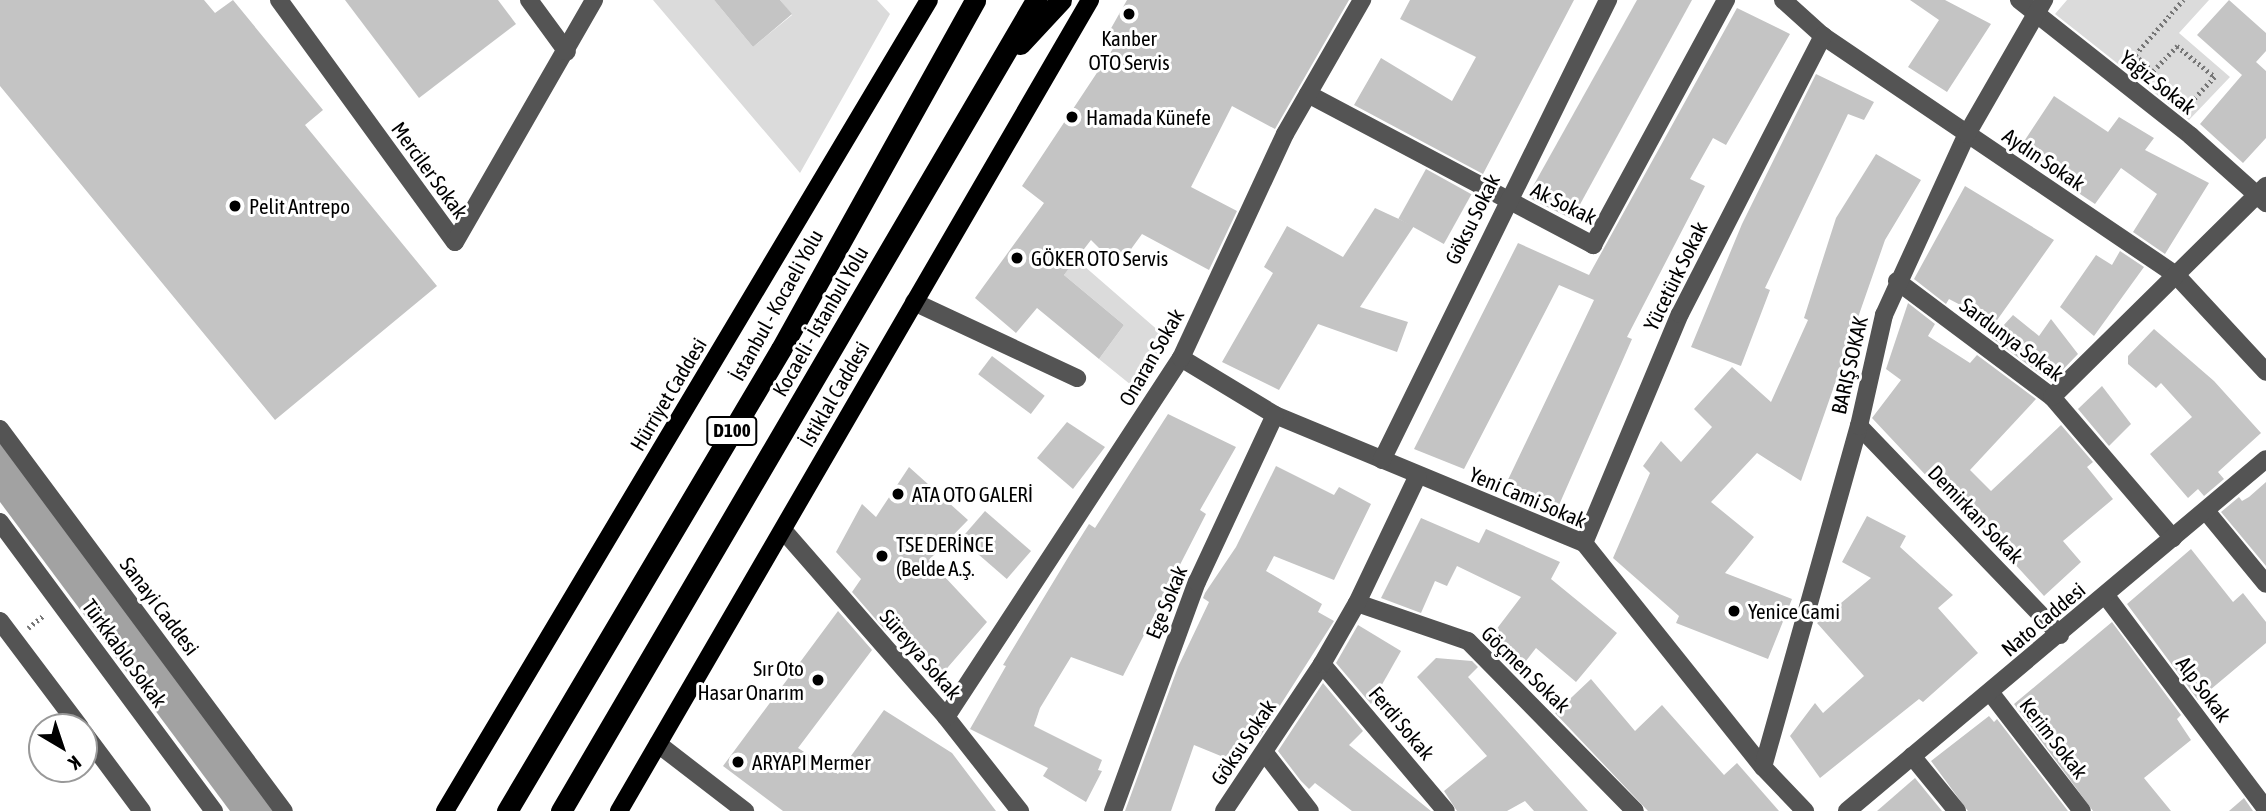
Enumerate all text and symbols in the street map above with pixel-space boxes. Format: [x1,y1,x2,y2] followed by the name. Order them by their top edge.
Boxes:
[1121,6,1137,22] marker: Kanber OTO Servis
[1088,25,1170,75] place label: Kanber OTO Servis
[2115,45,2201,119] street label: Yağız Sokak
[1086,104,1211,130] place label: Hamada Künefe
[1064,109,1080,125] marker: Hamada Künefe
[387,117,473,223] street label: Merciler Sokak
[1998,122,2090,196] street label: Aydın Sokak
[1439,170,1505,268] street label: Göksu Sokak
[1527,176,1601,230] street label: Ak Sokak
[249,193,350,219] place label: Pelit Antrepo
[227,198,243,214] marker: Pelit Antrepo
[1638,217,1712,335] street label: Yücetürk Sokak
[724,225,828,385] street label: İstanbul - Kocaeli Yolu
[767,241,873,401] street label: Kocaeli - İstanbul Yolu
[1031,245,1168,271] place label: GÖKER OTO Servis
[1009,250,1025,266] marker: GÖKER OTO Servis
[1955,292,2069,386] street label: Sardunya Sokak
[1113,304,1189,410] street label: Onaran Sokak
[1826,314,1872,416] street label: BARIŞ SOKAK
[624,333,712,455] street label: Hürriyet Caddesi
[794,337,874,451] street label: İstiklal Caddesi
[706,416,758,446] road number: D100
[1923,460,2029,568] street label: Demirkan Sokak
[1466,461,1590,533] street label: Yeni Cami Sokak
[912,481,1033,507] place label: ATA OTO GALERİ
[890,486,906,502] marker: ATA OTO GALERİ
[896,531,993,581] place label: TSE DERİNCE (Belde A.Ş.
[874,548,890,564] marker: TSE DERİNCE (Belde A.Ş.
[115,552,205,660] street label: Sanayi Caddesi
[1140,562,1192,642] street label: Ege Sokak
[1996,577,2090,661] street label: Nato Caddesi
[77,594,173,712] street label: Türkkablo Sokak
[1748,598,1840,624] place label: Yenice Cami
[1726,603,1742,619] marker: Yenice Cami
[875,604,967,704] street label: Süreyya Sokak
[1476,621,1576,717] street label: Göçmen Sokak
[2171,651,2237,727] street label: Alp Sokak
[697,655,804,705] place label: Sır Oto Hasar Onarım
[810,672,826,688] marker: Sır Oto Hasar Onarım
[1364,681,1440,765] street label: Ferdi Sokak
[2015,693,2093,783] street label: Kerim Sokak
[1205,694,1281,790] street label: Göksu Sokak
[28,713,98,783] north arrow
[752,749,870,775] place label: ARYAPI Mermer
[64,751,85,774] text: K
[730,754,746,770] marker: ARYAPI Mermer

